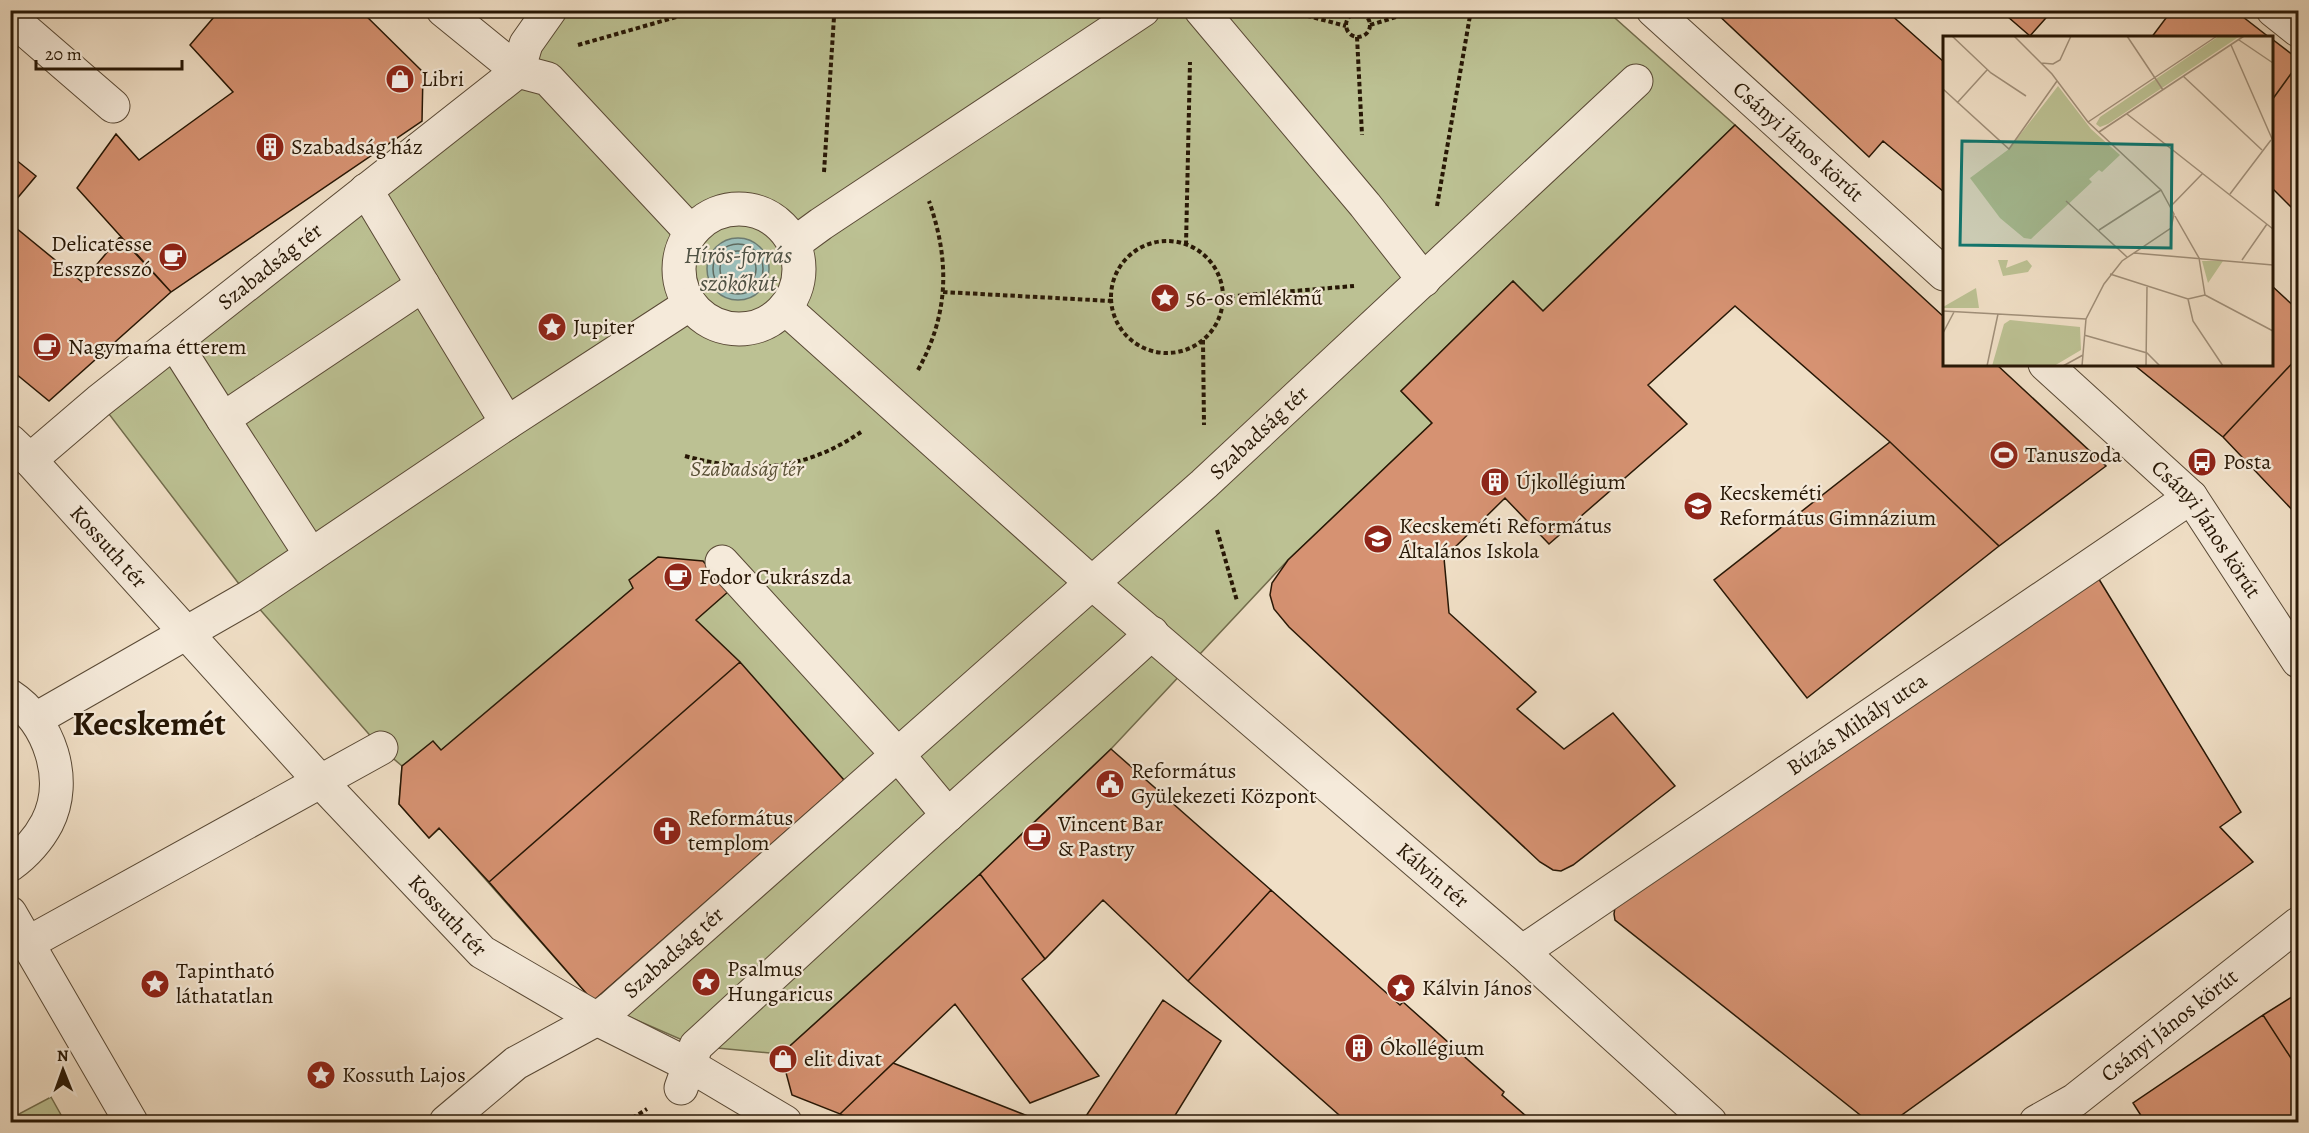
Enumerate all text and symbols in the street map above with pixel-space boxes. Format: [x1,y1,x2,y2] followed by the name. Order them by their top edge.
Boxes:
[36,33,182,71] scale bar
[1943,36,2273,366] inset map
[45,42,82,66] text: 20 m
[384,63,416,95] shop icon: Libri
[421,64,464,94] place label: Libri
[1726,74,1870,209] street label: Csányi János körút
[254,131,286,163] building icon: Szabadság ház
[291,132,423,162] place label: Szabadság ház
[211,216,329,317] street label: Szabadság tér
[51,229,152,284] place label: Delicatesse Eszpresszó
[684,239,792,299] water label: Hírös-forrás szökőkút
[157,241,189,273] cafe icon: Delicatesse Eszpresszó
[1149,282,1181,314] place icon: 56-os emlékmű
[1186,283,1323,313] place label: 56-os emlékmű
[536,311,568,343] place icon: Jupiter
[573,312,635,342] place label: Jupiter
[31,331,63,363] cafe icon: Nagymama étterem
[68,332,247,362] place label: Nagymama étterem
[1203,379,1315,487] street label: Szabadság tér
[1988,439,2020,471] sports icon: Tanuszoda
[2025,440,2123,470] place label: Tanuszoda
[2186,446,2218,478] bus stop icon: Posta
[2223,447,2272,477] place label: Posta
[2145,453,2268,604] street label: Csányi János körút
[690,454,805,484] park label: Szabadság tér
[1479,466,1511,498] building icon: Újkollégium
[1516,467,1626,497] place label: Újkollégium
[1719,478,1936,533] place label: Kecskeméti Református Gimnázium
[1682,490,1714,522] school or university icon: Kecskeméti Református Gimnázium
[63,499,154,595] street label: Kossuth tér
[1398,511,1612,566] place label: Kecskeméti Református Általános Iskola
[1362,523,1394,555] school or university icon: Kecskeméti Református Általános Iskola
[662,561,694,593] cafe icon: Fodor Cukrászda
[699,562,853,592] place label: Fodor Cukrászda
[1781,665,1933,783] street label: Búzás Mihály utca
[72,700,226,747] district label: Kecskemét
[1131,756,1316,811] place label: Református Gyülekezeti Központ
[1094,768,1126,800] public building icon: Református Gyülekezeti Központ
[688,803,793,858] place label: Református templom
[1057,809,1163,864] place label: Vincent Bar & Pastry
[651,815,683,847] church icon: Református templom
[1021,821,1053,853] cafe icon: Vincent Bar & Pastry
[1390,836,1475,915] street label: Kálvin tér
[401,868,494,963] street label: Kossuth tér
[617,900,730,1005] street label: Szabadság tér
[727,954,833,1009] place label: Psalmus Hungaricus
[176,956,275,1011] place label: Tapintható láthatatlan
[2095,962,2244,1089] street label: Csányi János körút
[690,966,722,998] place icon: Psalmus Hungaricus
[139,968,171,1000] place icon: Tapintható láthatatlan
[1385,972,1417,1004] place icon: Kálvin János
[1422,973,1532,1003] place label: Kálvin János
[1343,1032,1375,1064] building icon: Ókollégium
[1380,1033,1484,1063] place label: Ókollégium
[33,1040,93,1100] north arrow
[767,1043,799,1075] shop icon: elit divat
[804,1044,882,1074] place label: elit divat
[57,1045,69,1067] text: N
[305,1059,337,1091] place icon: Kossuth Lajos
[342,1060,466,1090] place label: Kossuth Lajos

